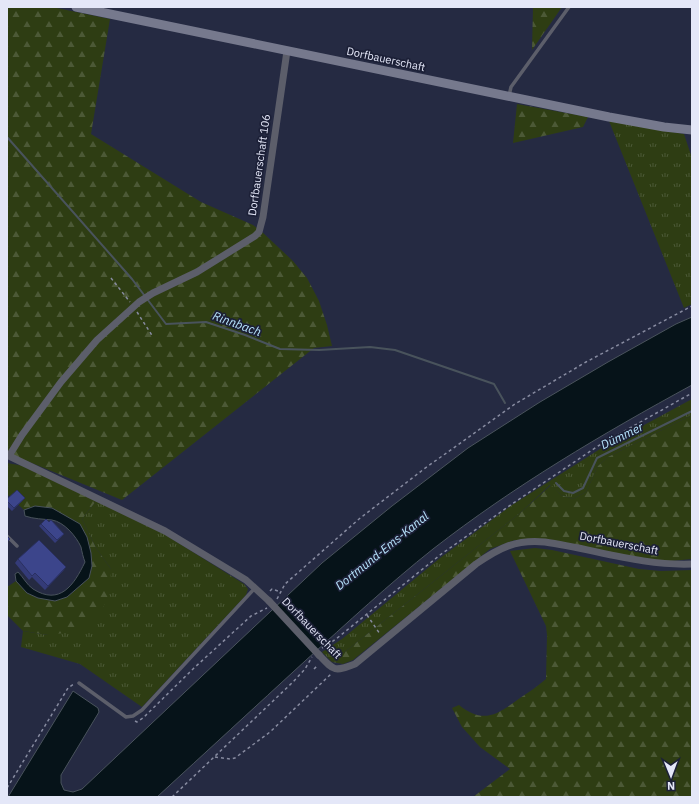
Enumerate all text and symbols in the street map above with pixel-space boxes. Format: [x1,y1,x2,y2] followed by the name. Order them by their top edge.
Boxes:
[345,44,427,74] street label: Dorfbauerschaft
[245,113,273,217] street label: Dorfbauerschaft 106
[211,308,264,339] water label: Rinnbach
[598,419,646,452] water label: Dümmer
[332,508,432,593] water label: Dortmund-Ems-Kanal
[578,528,660,558] street label: Dorfbauerschaft
[279,594,345,662] street label: Dorfbauerschaft
[651,756,691,796] north arrow
[667,779,675,793] text: N

